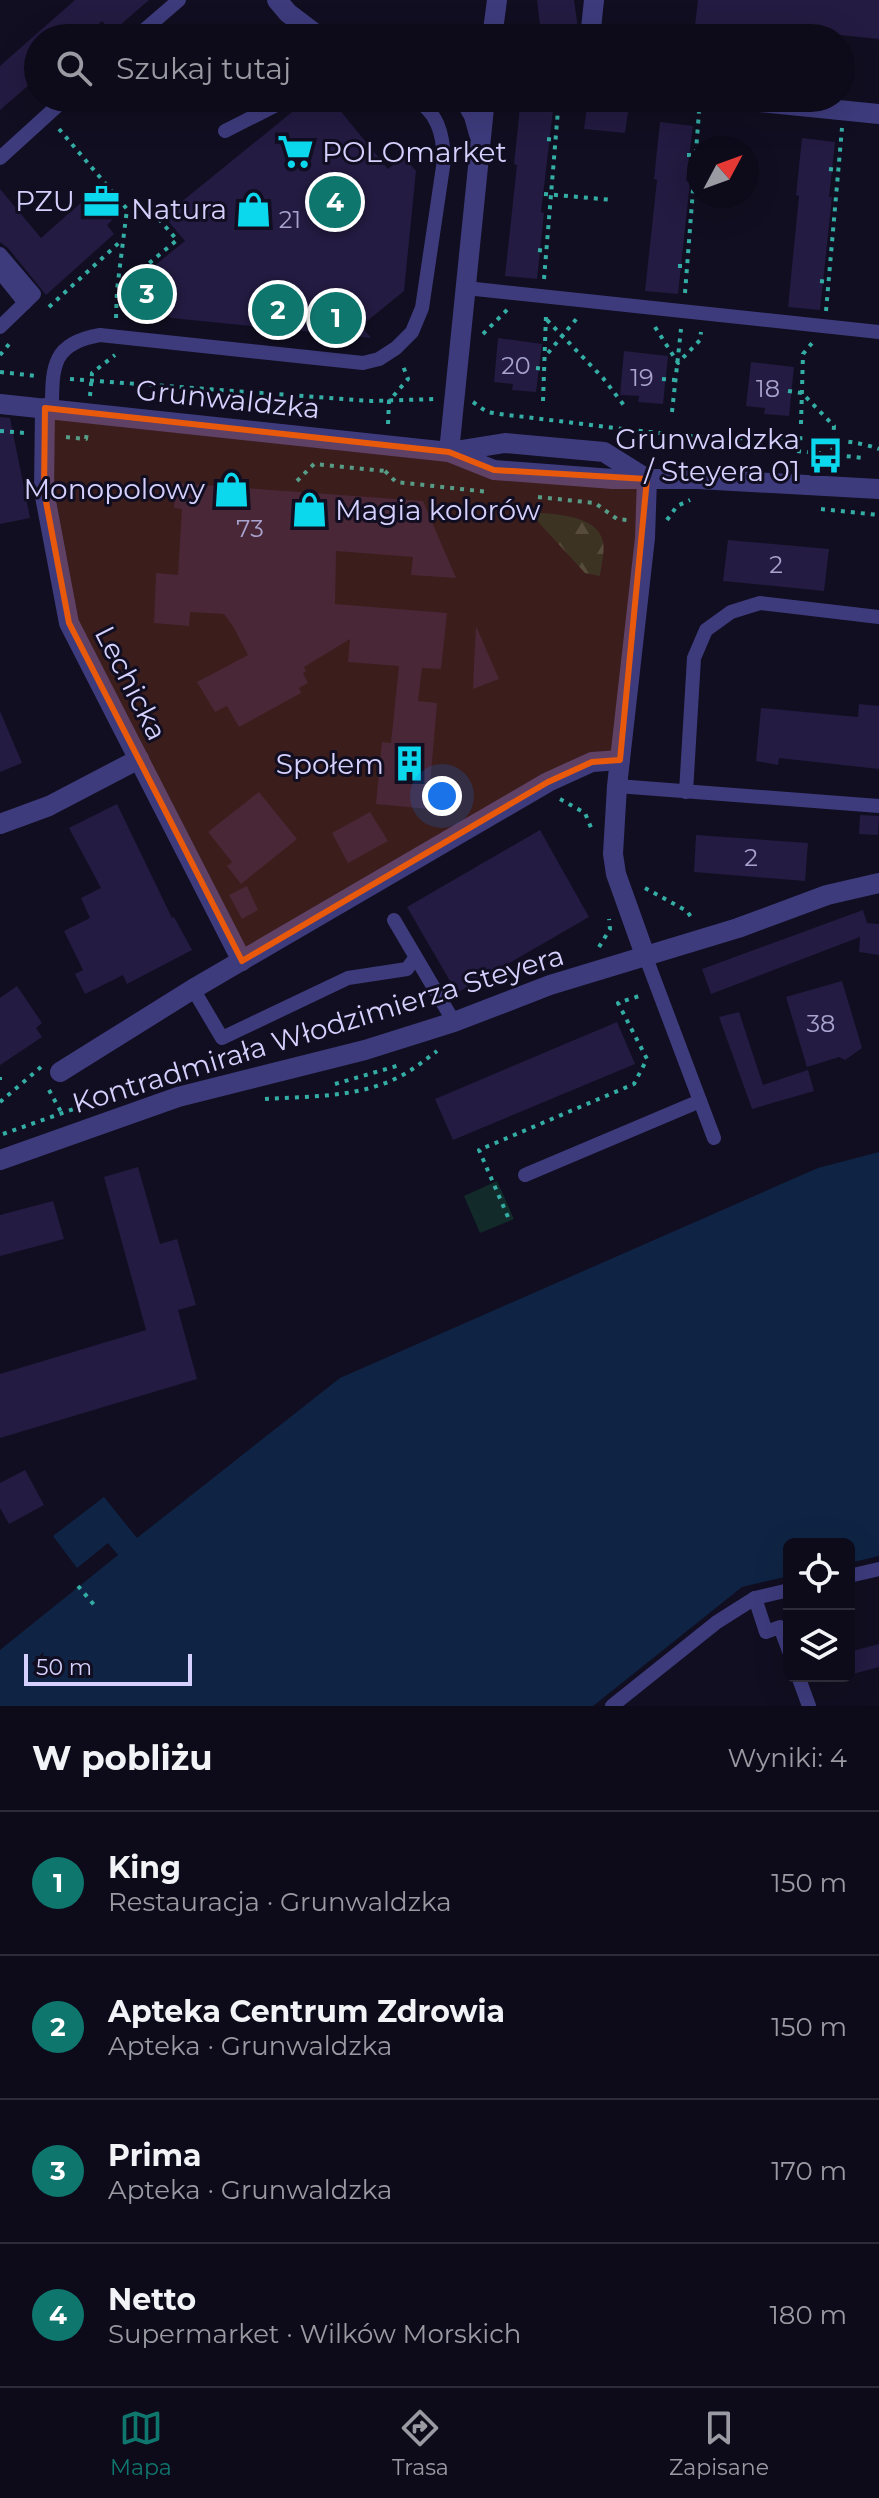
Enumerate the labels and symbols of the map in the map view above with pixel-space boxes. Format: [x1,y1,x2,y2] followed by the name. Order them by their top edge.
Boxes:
[277,133,315,171] supermarket icon: POLOmarket
[322,135,507,169] place label: POLOmarket
[687,136,759,208] north arrow
[309,172,361,232] pin: 4
[82,182,120,220] office icon: PZU
[15,184,75,218] place label: PZU
[234,190,272,228] shop icon: Natura
[131,192,227,226] place label: Natura
[279,205,301,234] house number: 21
[121,264,173,324] pin: 3
[252,280,304,340] pin: 2
[310,288,362,348] pin: 1
[501,351,531,380] house number: 20
[630,363,654,392] house number: 19
[134,372,322,426] street label: Grunwaldzka
[756,374,780,403] house number: 18
[615,422,800,488] place label: Grunwaldzka / Steyera 01
[807,436,845,474] bus stop icon: Grunwaldzka / Steyera 01
[212,470,250,508] shop icon: Monopolowy
[23,472,206,506] place label: Monopolowy
[290,491,328,529] shop icon: Magia kolorów
[335,493,541,527] place label: Magia kolorów
[236,514,264,543] house number: 73
[769,550,783,579] house number: 2
[88,620,174,746] street label: Lechicka
[391,745,429,783] building icon: Społem
[276,747,384,781] place label: Społem
[422,776,462,816] your location
[744,843,758,872] house number: 2
[68,938,568,1120] street label: Kontradmirała Włodzimierza Steyera
[807,1009,835,1038] house number: 38
[24,1650,192,1686] scale bar

